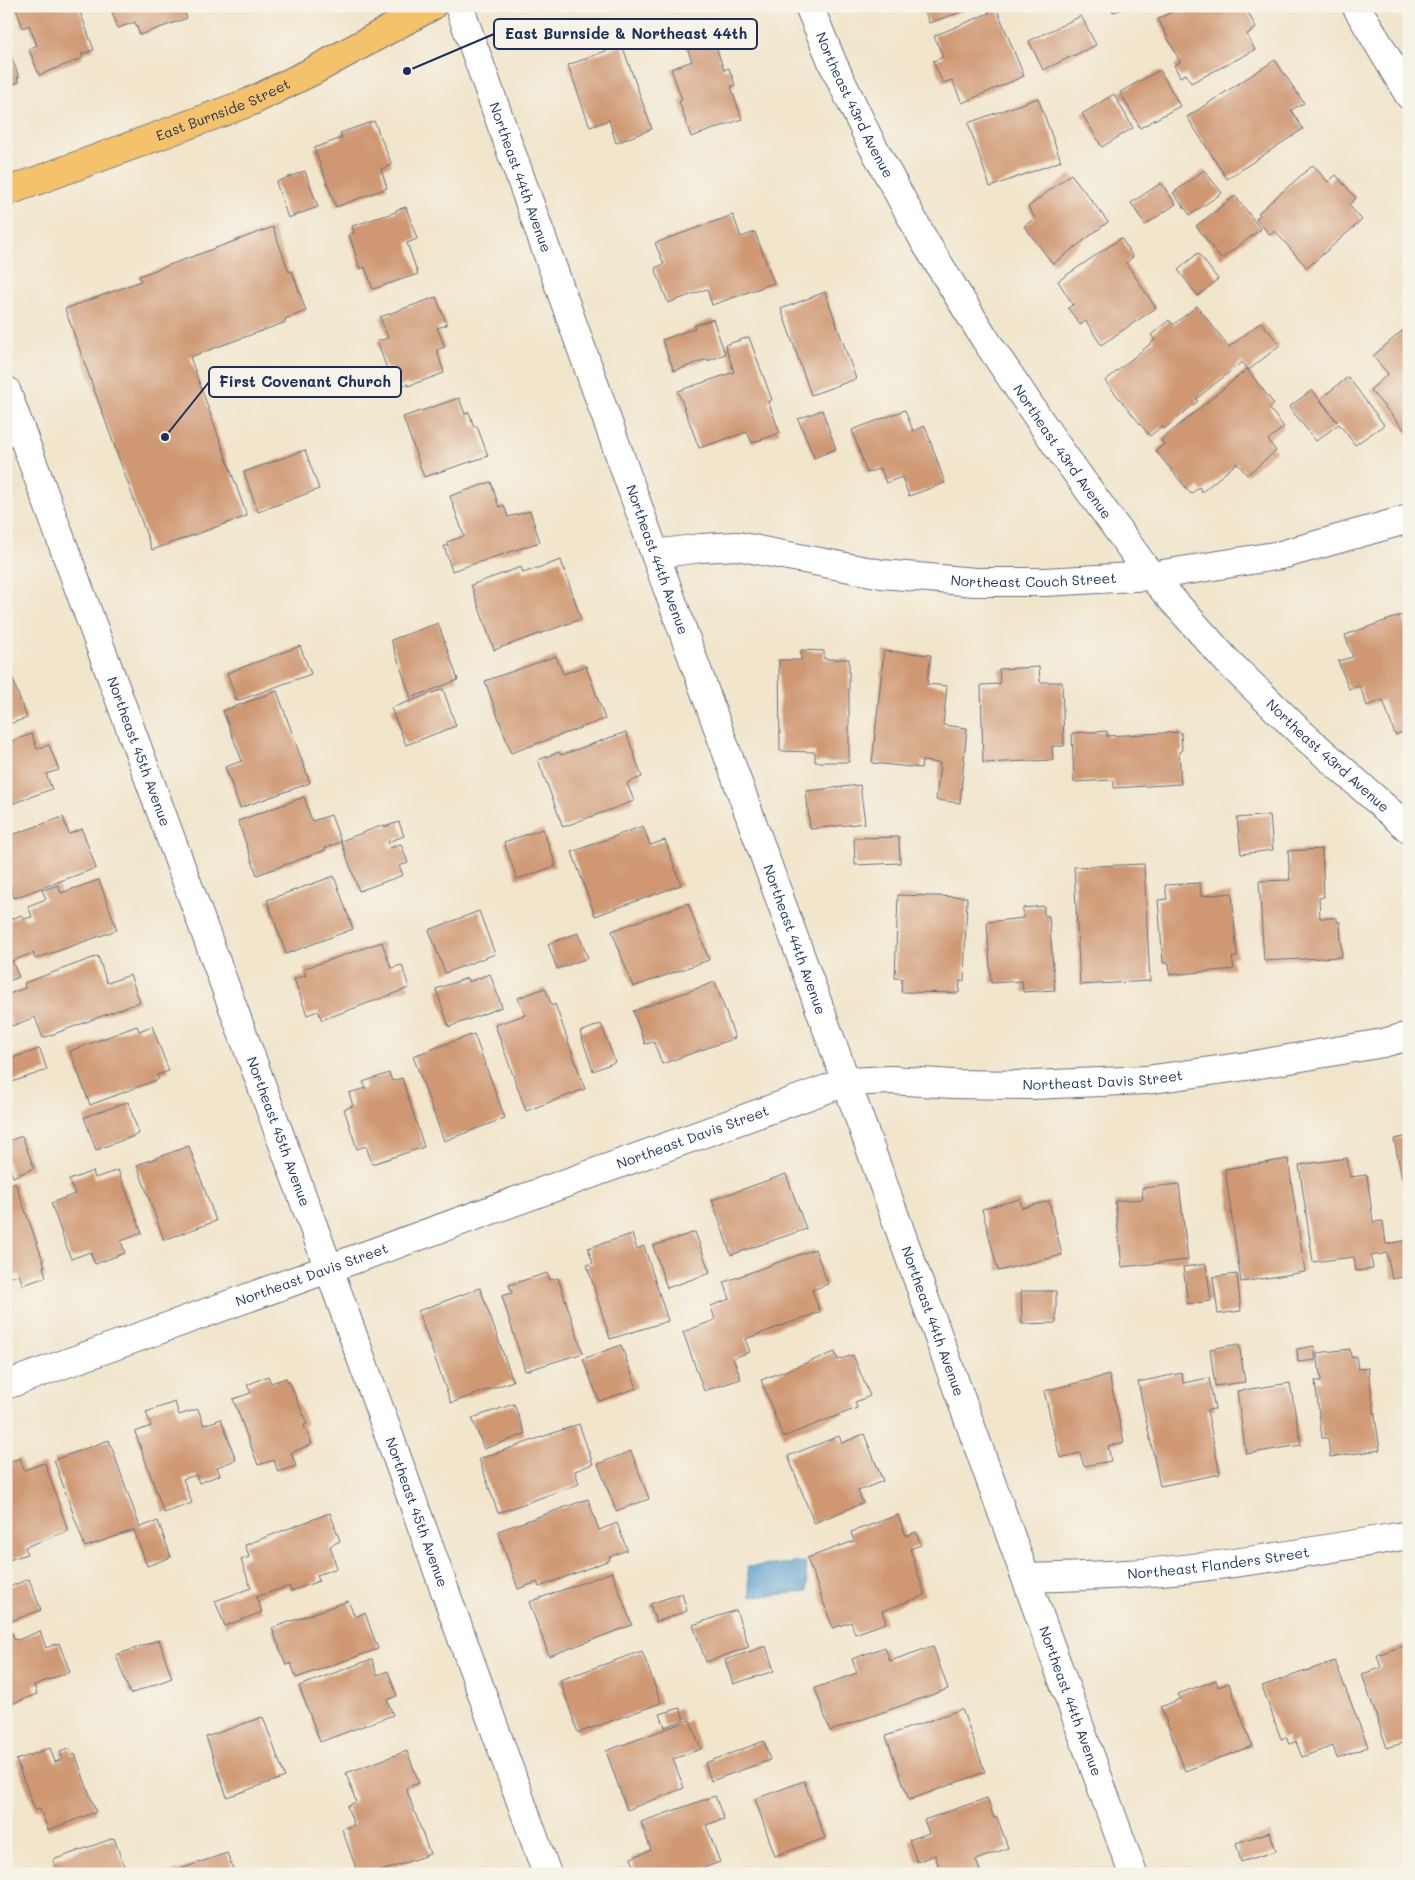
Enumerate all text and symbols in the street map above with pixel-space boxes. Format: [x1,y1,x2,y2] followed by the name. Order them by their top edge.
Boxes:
[494,19,757,49] callout: East Burnside & Northeast 44th
[505,23,748,43] text: East Burnside & Northeast 44th
[812,29,898,181] street label: Northeast 43rd Avenue
[153,74,293,145] street label: East Burnside Street
[485,100,556,255] street label: Northeast 44th Avenue
[209,367,401,397] callout: First Covenant Church
[219,371,391,391] text: First Covenant Church
[1009,381,1117,522] street label: Northeast 43rd Avenue
[622,482,693,637] street label: Northeast 44th Avenue
[950,568,1117,591] street label: Northeast Couch Street
[103,674,175,829] street label: Northeast 45th Avenue
[1263,695,1394,816] street label: Northeast 43rd Avenue
[759,862,831,1017] street label: Northeast 44th Avenue
[243,1054,315,1209] street label: Northeast 45th Avenue
[1022,1065,1184,1094] street label: Northeast Davis Street
[614,1101,771,1173] street label: Northeast Davis Street
[233,1238,390,1310] street label: Northeast Davis Street
[897,1244,969,1399] street label: Northeast 44th Avenue
[381,1434,453,1590] street label: Northeast 45th Avenue
[1127,1542,1310,1583] street label: Northeast Flanders Street
[1035,1623,1107,1779] street label: Northeast 44th Avenue

